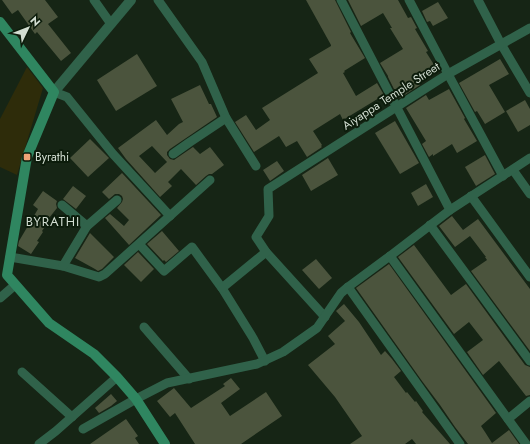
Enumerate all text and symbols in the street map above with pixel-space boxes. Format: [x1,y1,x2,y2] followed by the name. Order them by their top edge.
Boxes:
[8,8,48,48] north arrow
[26,13,44,30] text: N
[339,58,443,134] street label: Aiyappa Temple Street
[35,148,69,166] place label: Byrathi
[22,152,32,162] marker: Byrathi
[26,212,80,231] district label: BYRATHI

